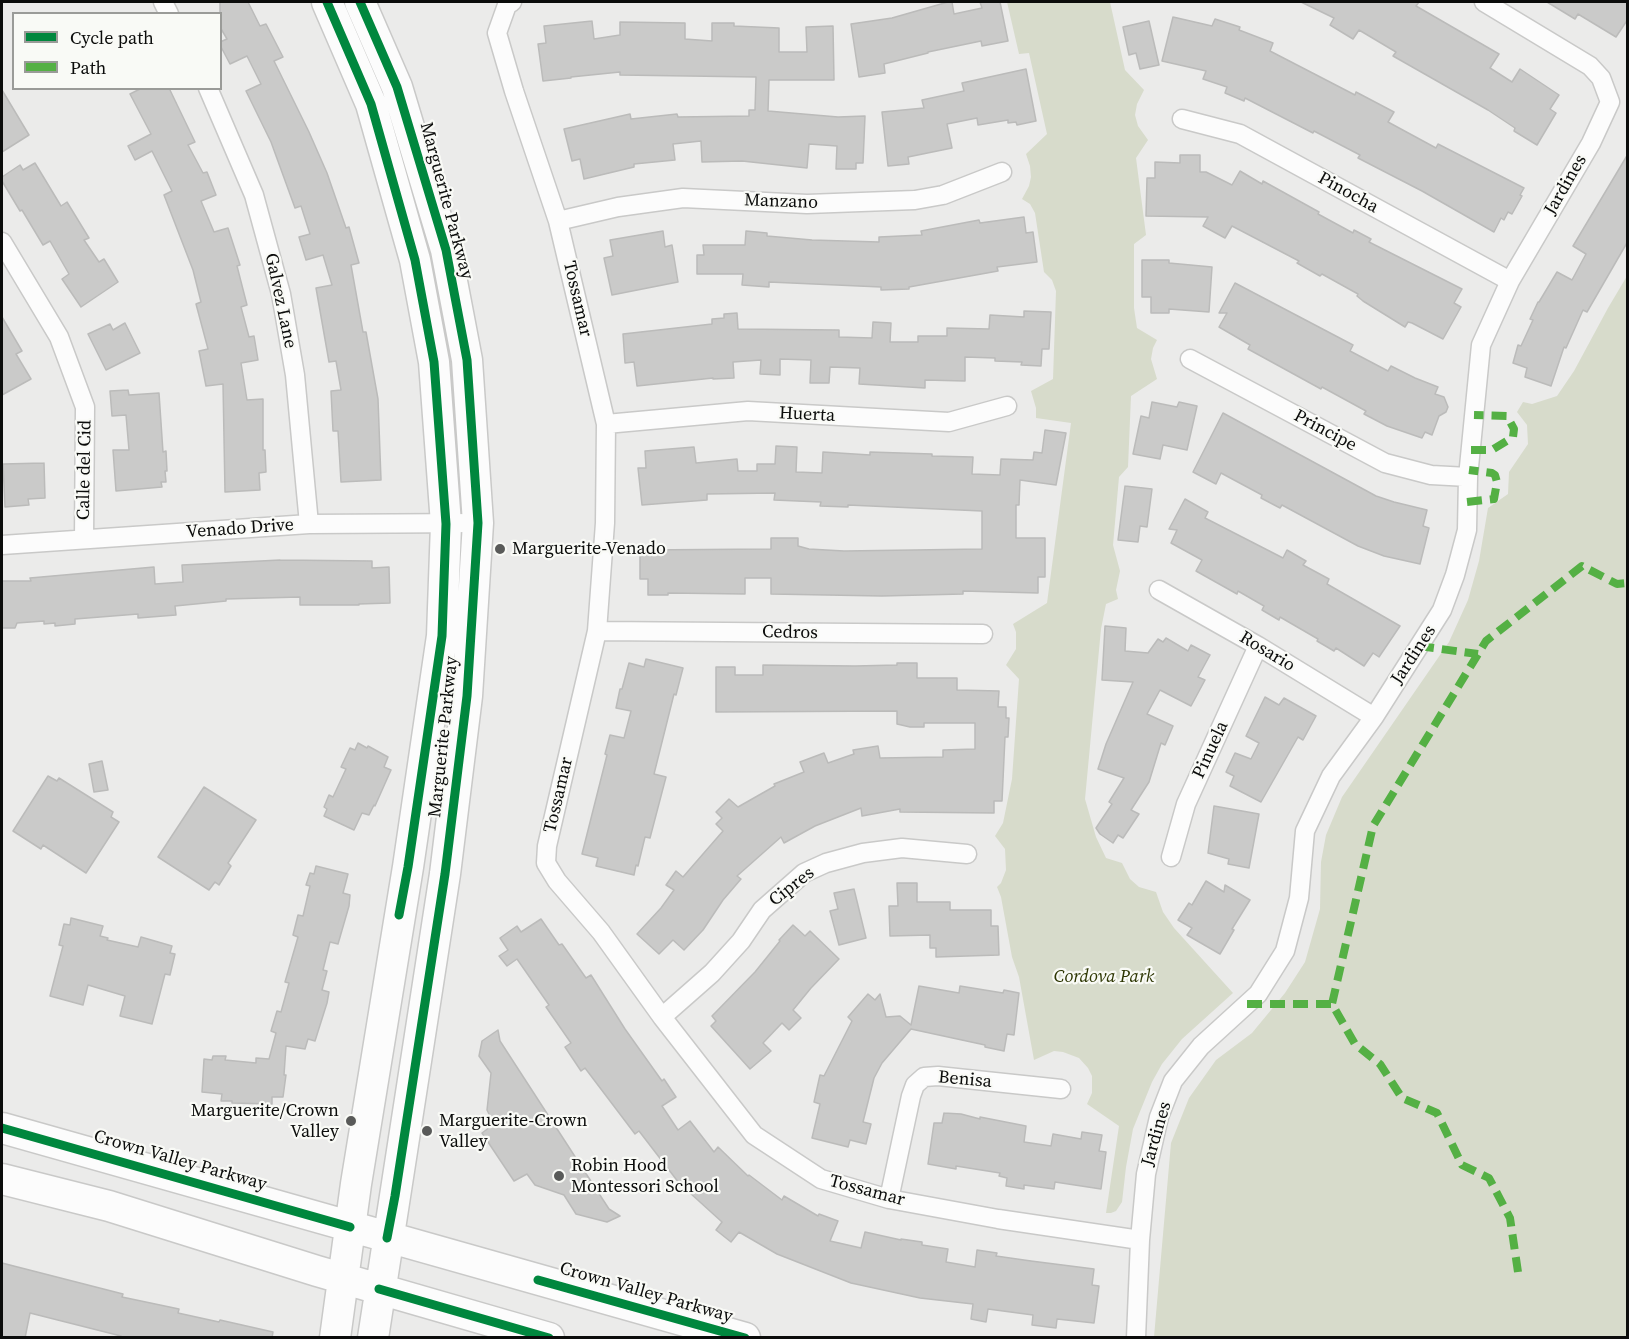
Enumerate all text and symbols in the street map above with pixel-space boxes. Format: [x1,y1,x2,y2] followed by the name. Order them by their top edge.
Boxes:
[12,12,222,90] legend
[70,25,154,50] text: Cycle path
[70,55,106,80] text: Path
[415,120,477,282] street label: Marguerite Parkway
[1540,151,1592,219] street label: Jardines
[1314,168,1382,218] street label: Pinocha
[744,190,818,214] street label: Manzano
[259,251,301,351] street label: Galvez Lane
[558,259,596,339] street label: Tossamar
[778,403,836,427] street label: Huerta
[1290,406,1360,456] street label: Principe
[73,420,97,520] street label: Calle del Cid
[185,514,295,544] street label: Venado Drive
[512,538,666,560] place label: Marguerite-Venado
[493,542,507,556] marker: Marguerite-Venado
[1387,621,1441,689] street label: Jardines
[762,622,818,644] street label: Cedros
[1235,627,1299,677] street label: Rosario
[425,655,463,819] street label: Marguerite Parkway
[1188,718,1234,782] street label: Pinuela
[540,755,578,835] street label: Tossamar
[765,863,819,911] street label: Cipres
[1054,966,1154,988] park label: Cordova Park
[937,1067,993,1093] street label: Benisa
[1137,1099,1177,1169] street label: Jardines
[191,1100,339,1142] place label: Marguerite/Crown Valley
[439,1110,588,1152] place label: Marguerite-Crown Valley
[344,1114,358,1128] marker: Marguerite/Crown Valley
[420,1124,434,1138] marker: Marguerite-Crown Valley
[91,1126,269,1196] street label: Crown Valley Parkway
[571,1155,719,1198] place label: Robin Hood Montessori School
[552,1169,566,1183] marker: Robin Hood Montessori School
[827,1171,907,1211] street label: Tossamar
[557,1258,735,1328] street label: Crown Valley Parkway

